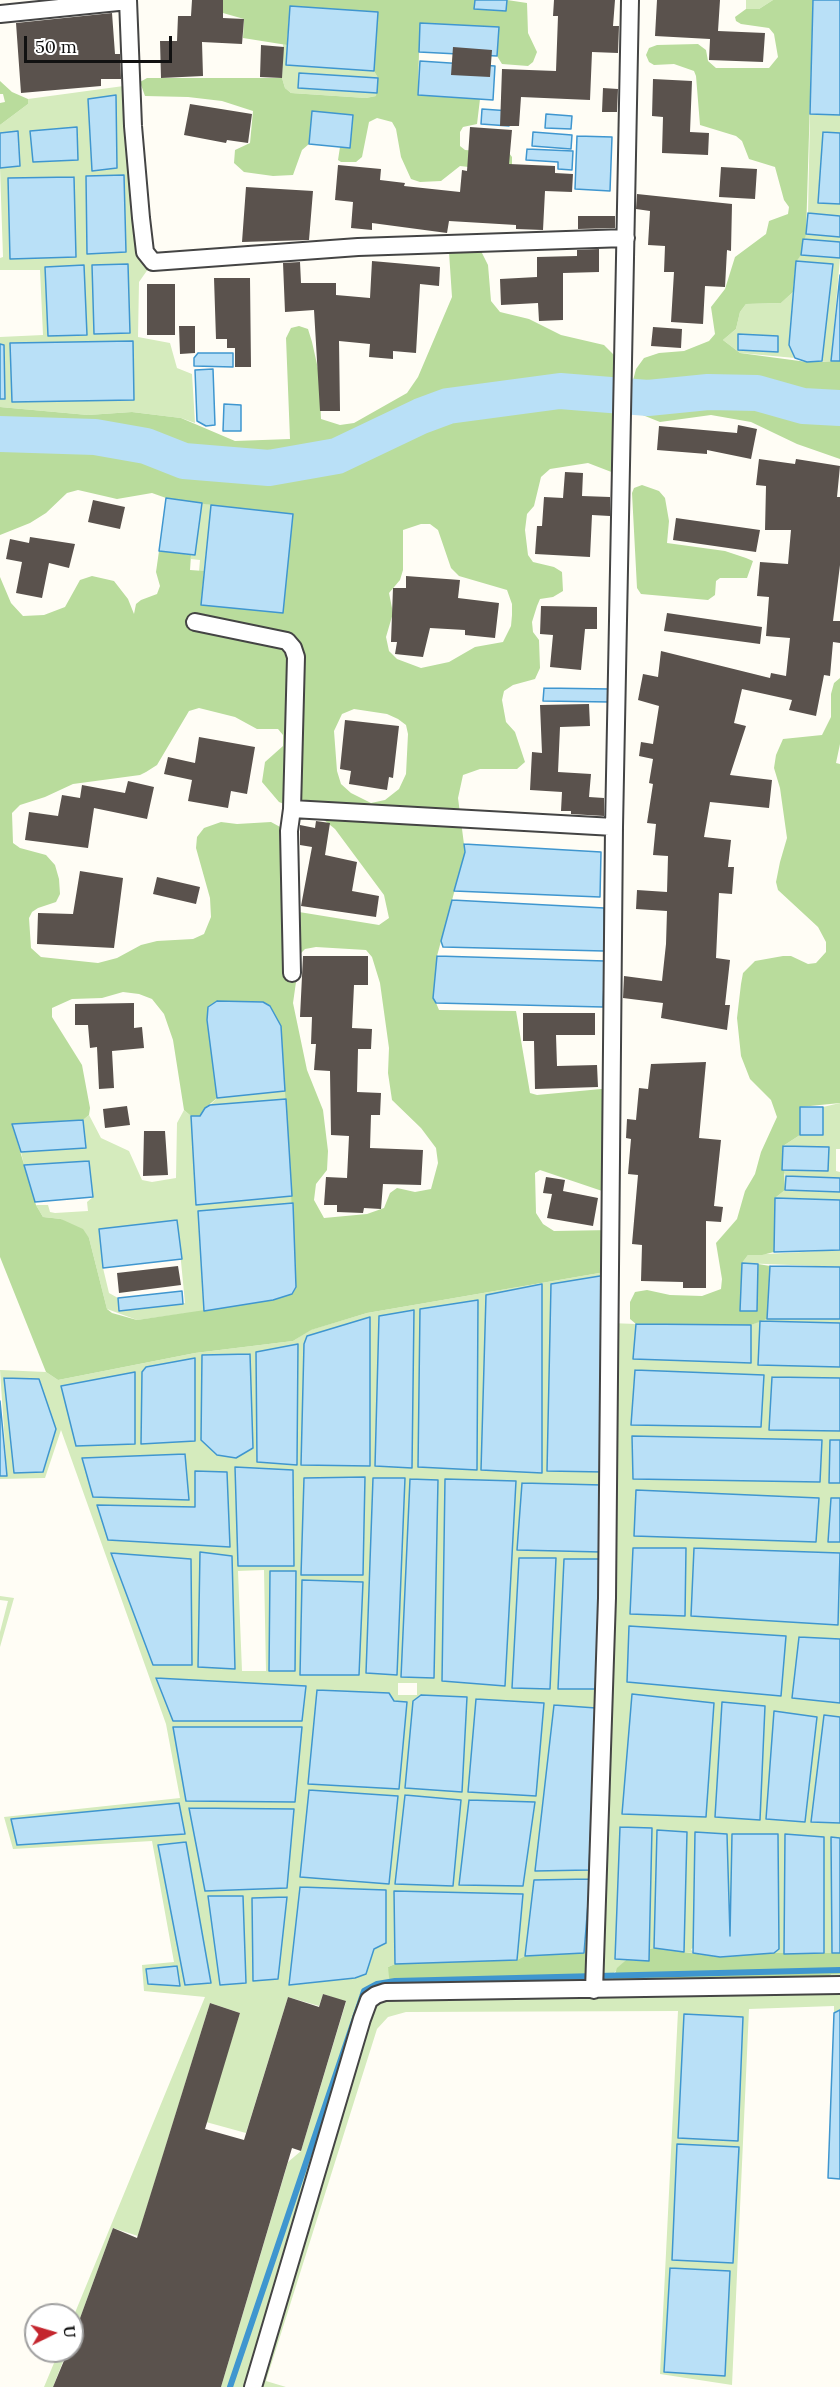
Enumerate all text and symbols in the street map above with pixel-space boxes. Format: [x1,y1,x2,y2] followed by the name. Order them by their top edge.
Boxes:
[27,24,176,62] scale bar
[35,35,77,58] text: 50 m
[24,2303,84,2363] north arrow
[59,2325,80,2339] text: U

